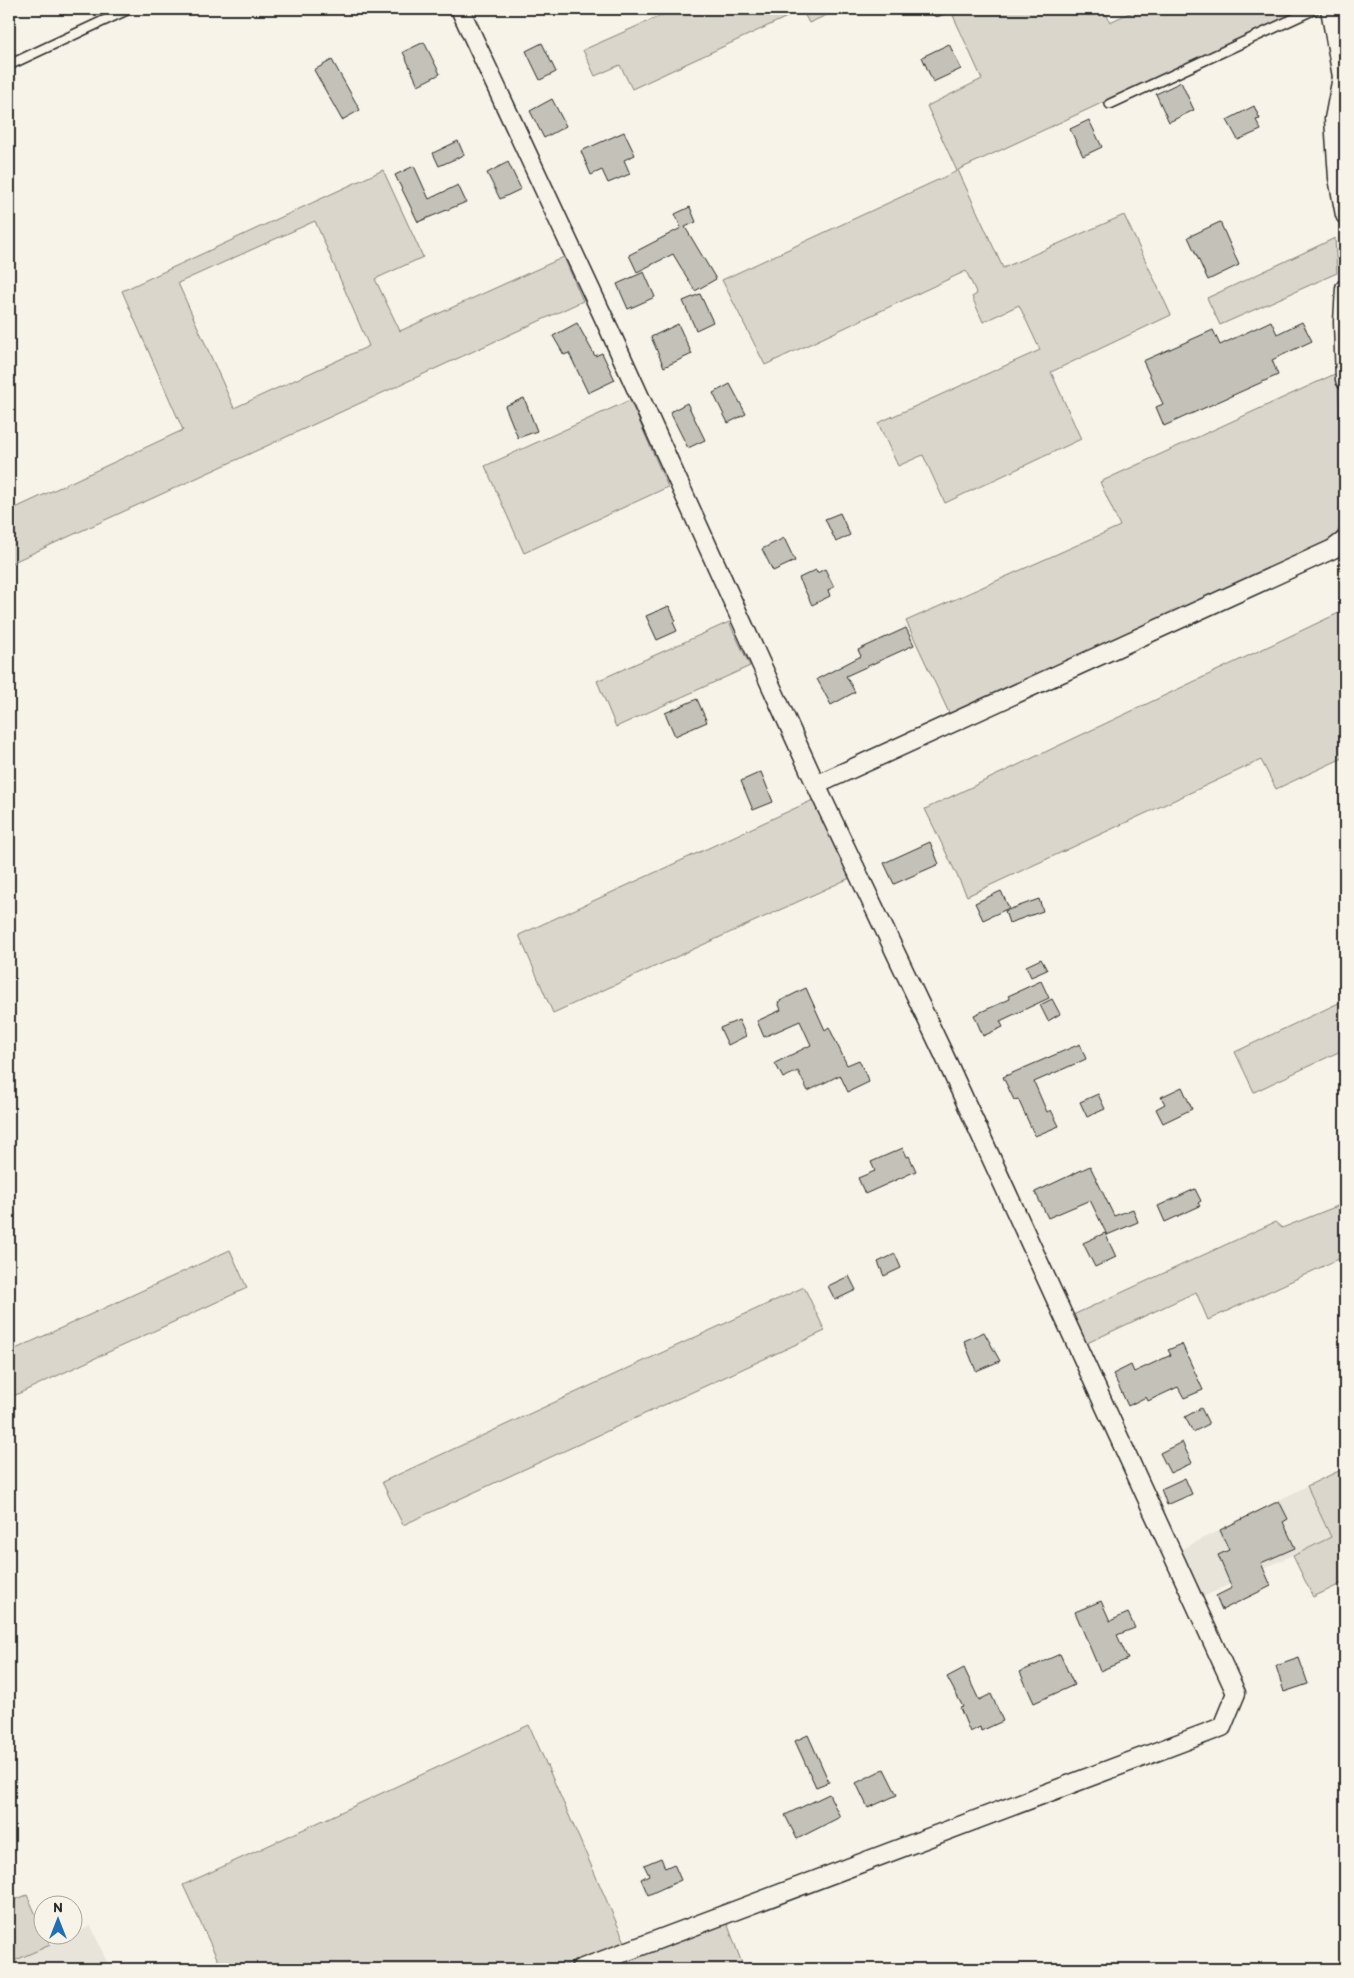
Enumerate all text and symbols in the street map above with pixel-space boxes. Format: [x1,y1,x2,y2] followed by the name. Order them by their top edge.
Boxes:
[32,1896,82,1946] north arrow
[53,1899,63,1916] text: N

